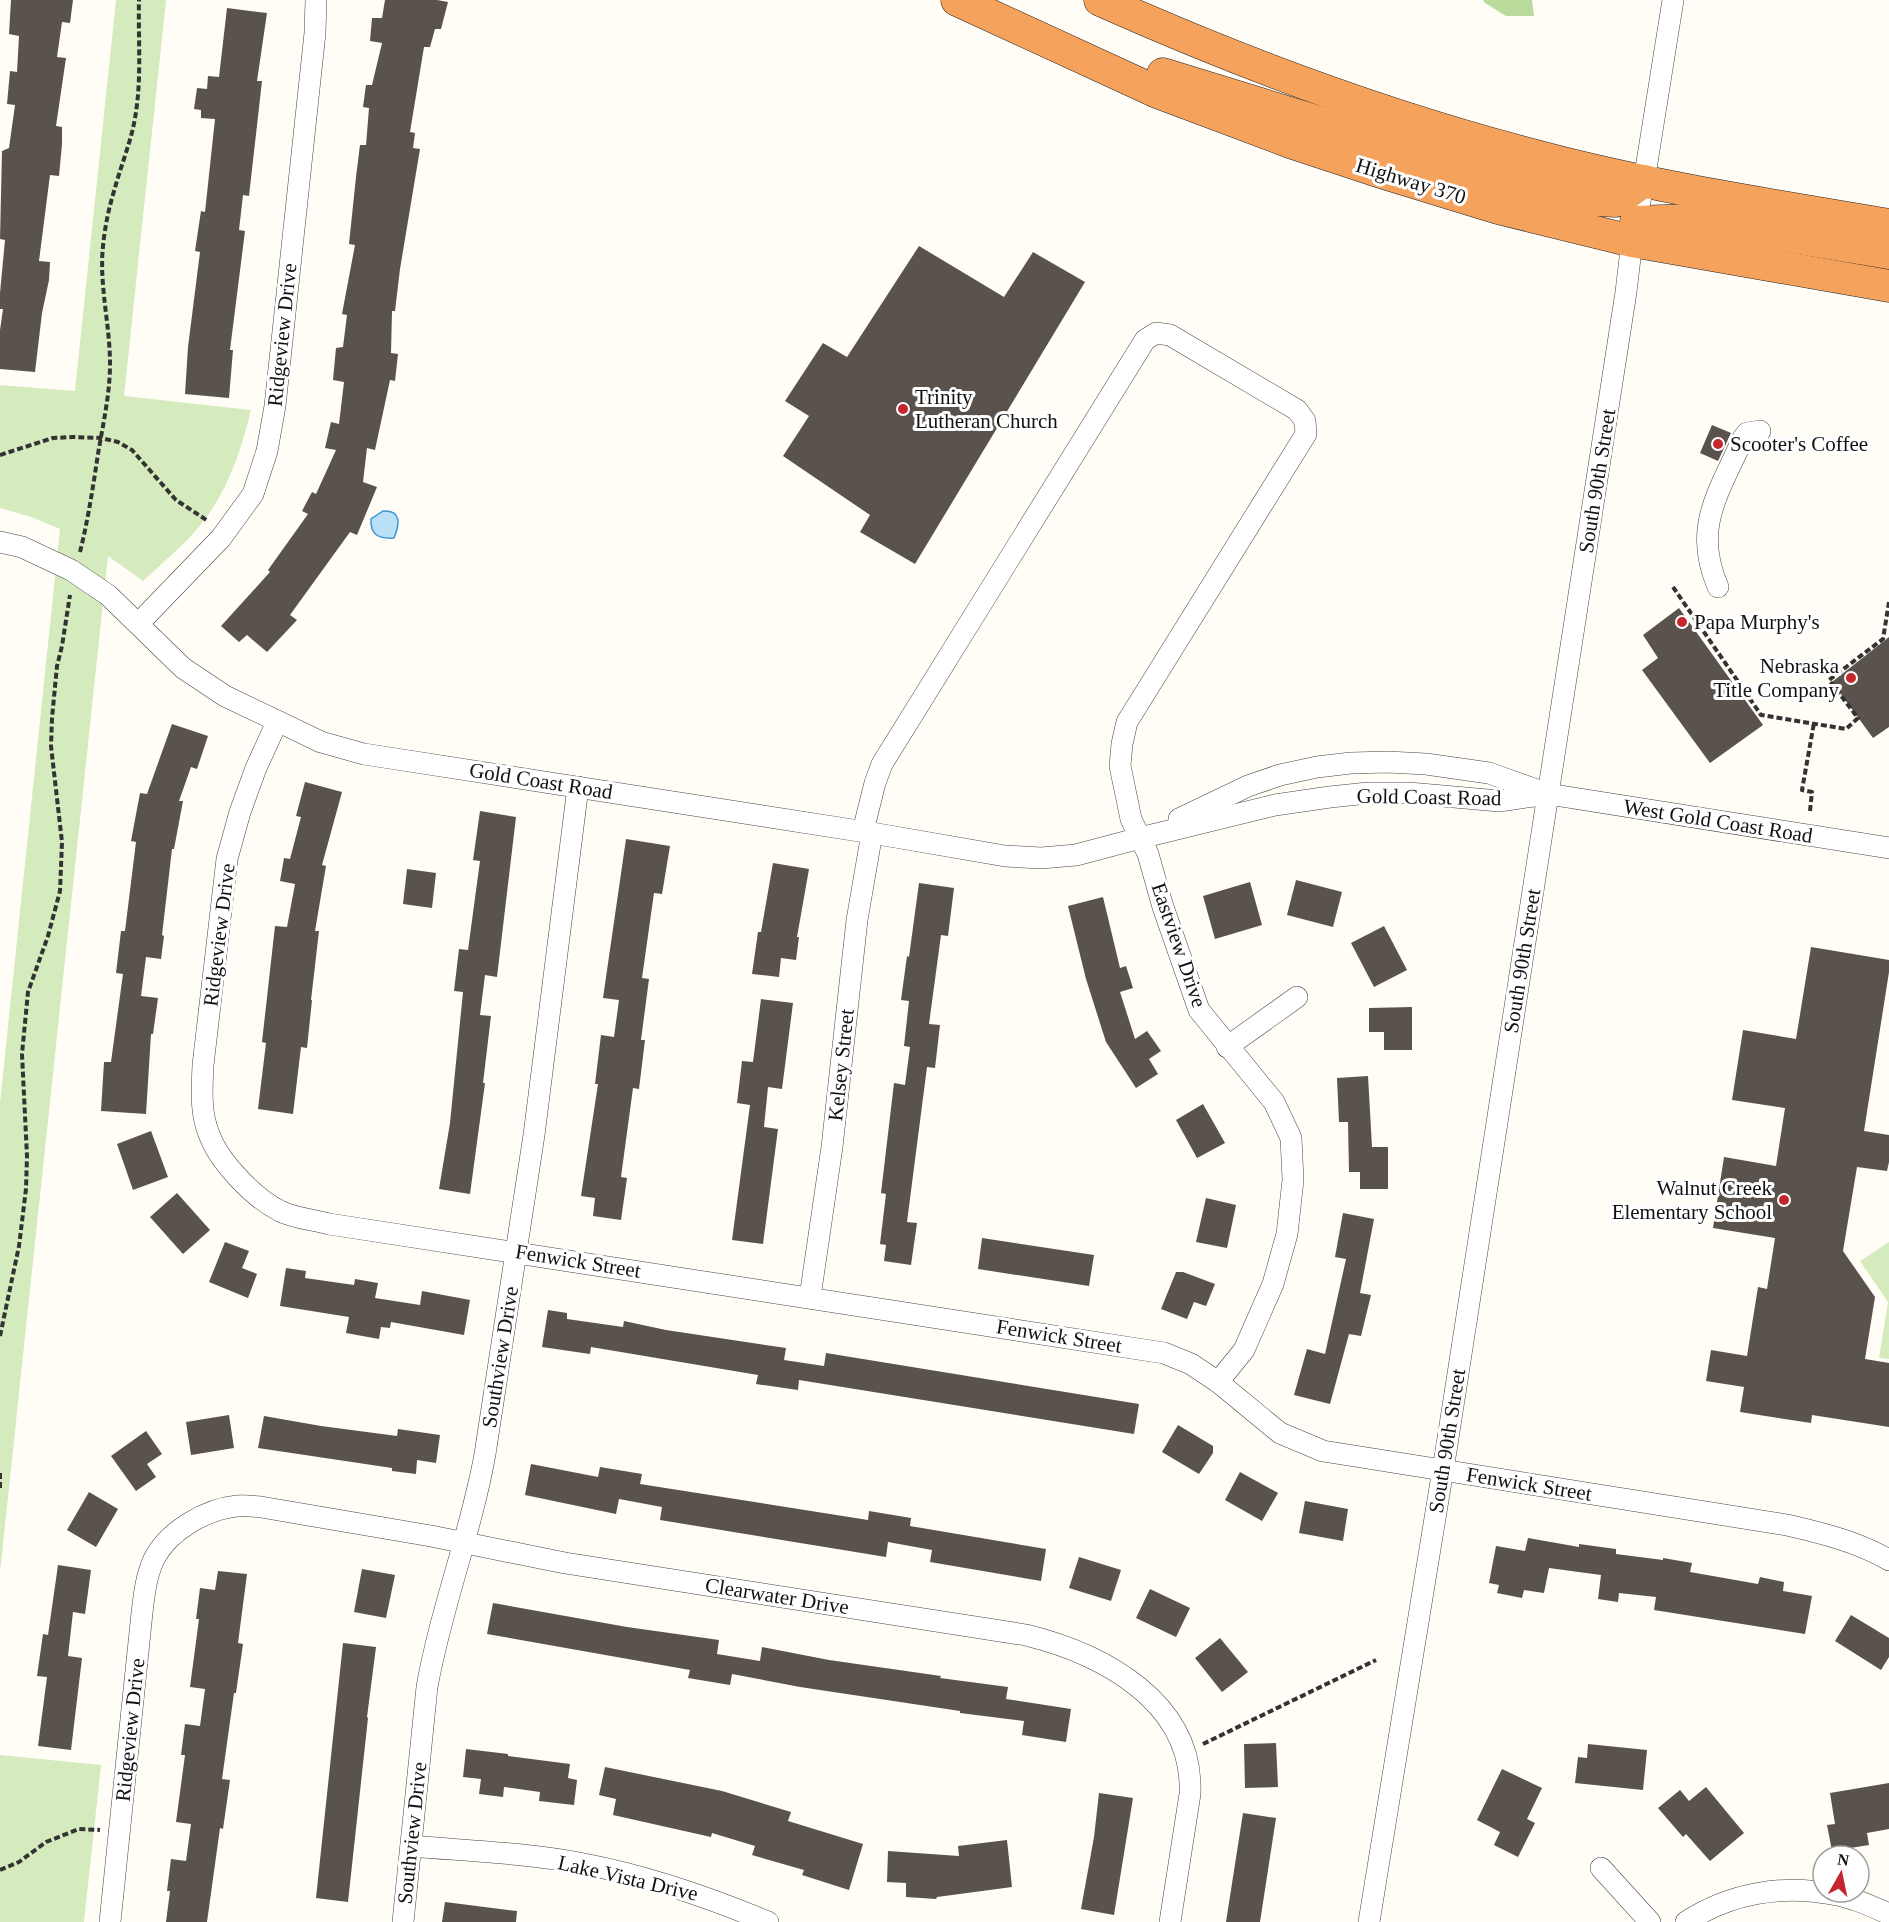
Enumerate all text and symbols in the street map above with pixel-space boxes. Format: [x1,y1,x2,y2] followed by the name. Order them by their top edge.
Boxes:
[1353,153,1469,209] street label: Highway 370
[263,262,301,408] street label: Ridgeview Drive
[915,385,1058,433] place label: Trinity Lutheran Church
[896,402,910,416] marker: Trinity Lutheran Church
[1574,407,1620,555] street label: South 90th Street
[1730,432,1868,456] place label: Scooter's Coffee
[1711,437,1725,451] marker: Scooter's Coffee
[1694,610,1820,634] place label: Papa Murphy's
[1675,615,1689,629] marker: Papa Murphy's
[1713,654,1840,702] place label: Nebraska Title Company
[1844,671,1858,685] marker: Nebraska Title Company
[468,758,615,804] street label: Gold Coast Road
[1356,784,1502,810] street label: Gold Coast Road
[1622,794,1815,848] street label: West Gold Coast Road
[198,862,240,1008] street label: Ridgeview Drive
[1146,880,1212,1010] street label: Eastview Drive
[1499,887,1545,1035] street label: South 90th Street
[823,1008,859,1122] street label: Kelsey Street
[1612,1176,1772,1224] place label: Walnut Creek Elementary School
[1777,1193,1791,1207] marker: Walnut Creek Elementary School
[514,1239,643,1283] street label: Fenwick Street
[477,1285,523,1429] street label: Southview Drive
[995,1314,1124,1358] street label: Fenwick Street
[1424,1367,1470,1515] street label: South 90th Street
[1465,1462,1594,1506] street label: Fenwick Street
[703,1573,851,1619] street label: Clearwater Drive
[111,1657,149,1803] street label: Ridgeview Drive
[393,1761,431,1905] street label: Southview Drive
[1811,1844,1871,1904] north arrow
[556,1850,700,1906] street label: Lake Vista Drive
[1836,1850,1851,1869] text: N

